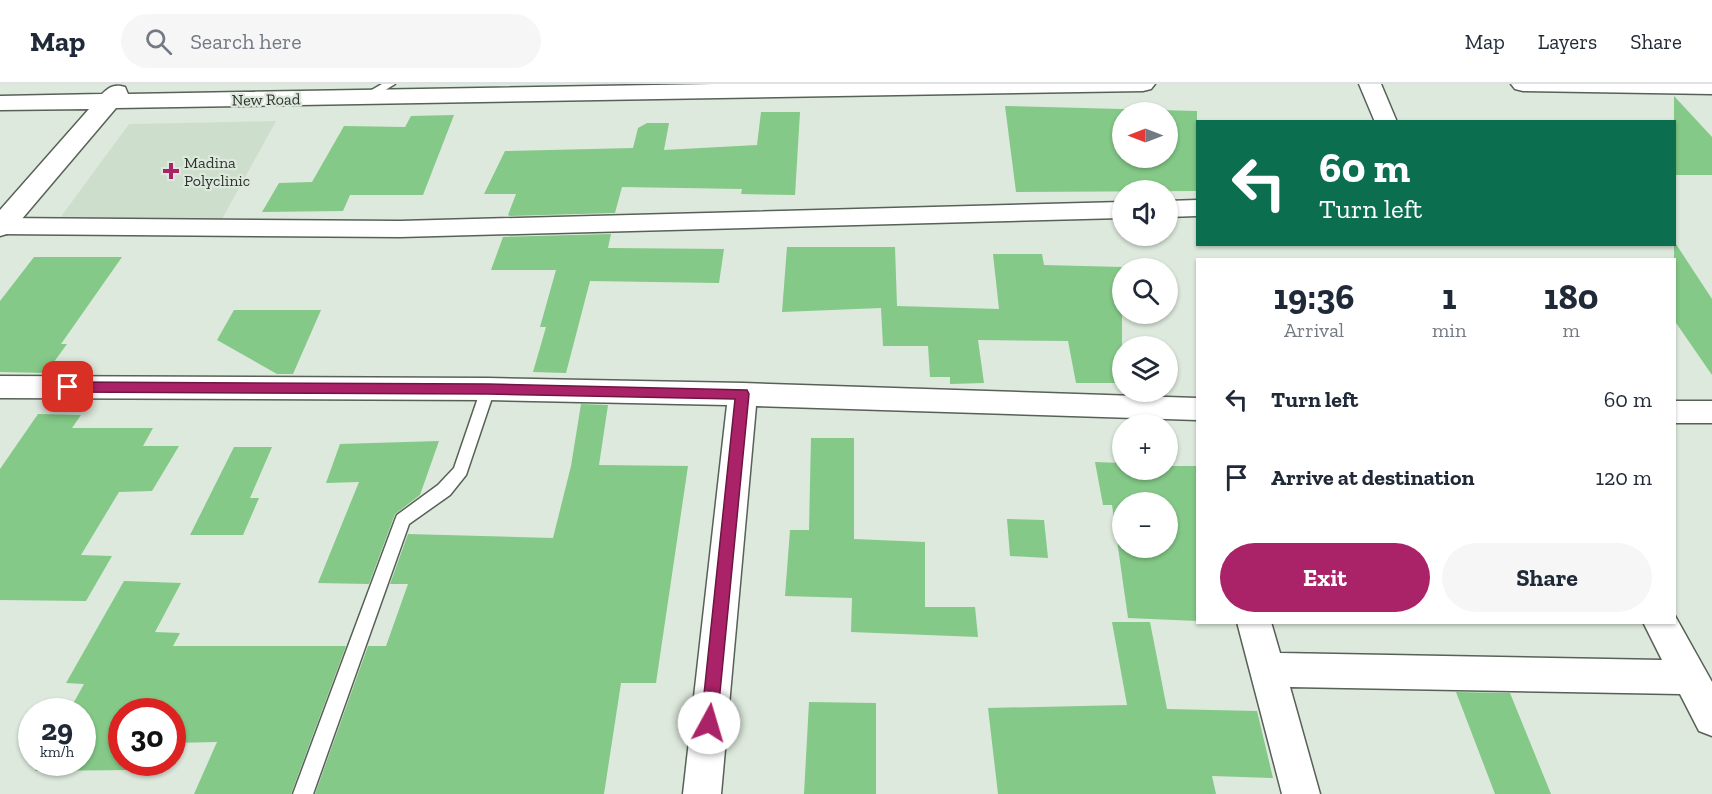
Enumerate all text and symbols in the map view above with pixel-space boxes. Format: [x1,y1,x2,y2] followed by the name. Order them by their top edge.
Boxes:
[121,14,541,68] search box
[30,25,85,58] text: Map
[142,25,175,58] icon: search
[190,28,302,55] text: Search here
[1465,29,1505,54] text: Map
[1538,29,1597,54] text: Layers
[1630,29,1682,54] text: Share
[231,89,301,110] street label: New Road
[1112,102,1178,168] north arrow
[1112,102,1178,558] map controls
[1319,142,1410,193] text: 60 m
[1220,144,1298,222] icon: left
[184,153,250,190] place label: Madina Polyclinic
[162,162,180,180] marker: Madina Polyclinic
[1112,180,1178,246] button: sound
[1319,193,1422,225] text: Turn left
[1112,258,1178,324] button: search
[1273,275,1355,318] text: 19:36
[1442,275,1457,318] text: 1
[1544,275,1599,318] text: 180
[1284,318,1344,342] text: Arrival
[1432,318,1466,342] text: min
[1563,318,1580,342] text: m
[1112,336,1178,402] button: layers
[42,361,93,412] pin
[51,370,84,403] icon: arrive
[1220,383,1253,416] icon: left
[1271,386,1358,413] text: Turn left
[1604,386,1652,413] text: 60 m
[1112,414,1178,480] button: +
[1220,461,1253,494] icon: arrive
[1271,464,1474,491] text: Arrive at destination
[1596,464,1652,491] text: 120 m
[1112,492,1178,558] button: −
[1220,543,1430,612] button: Exit
[1442,543,1652,612] button: Share
[677,691,741,755] position arrow
[108,698,186,776] speed limit sign: 30
[41,712,73,748] text: 29
[40,743,74,761] text: km/h

